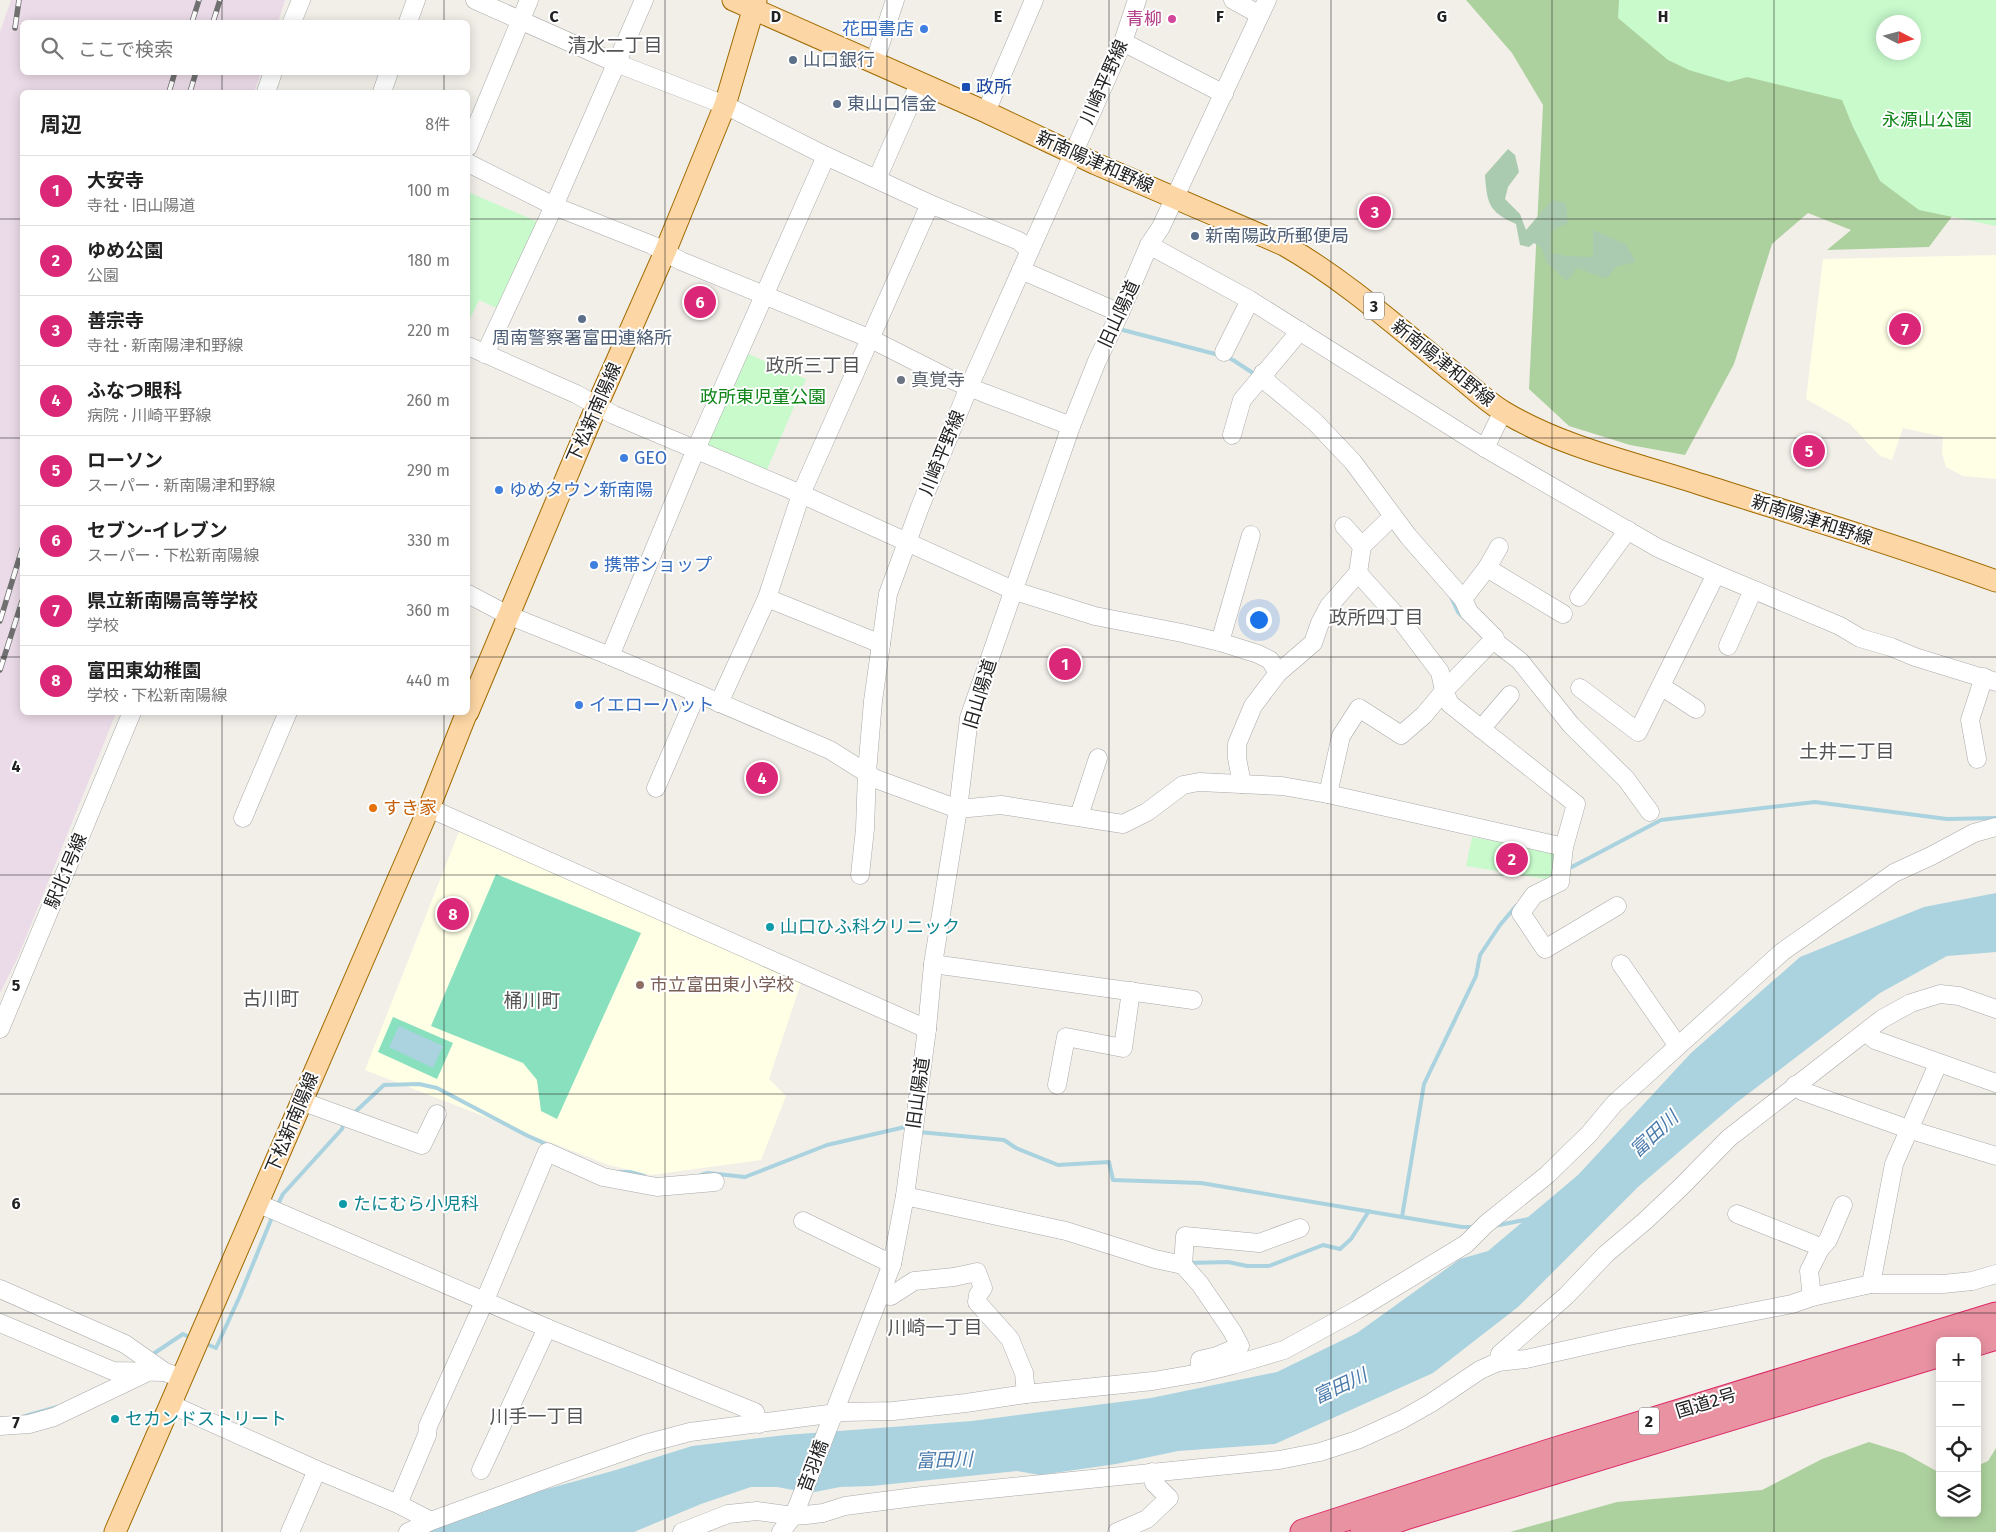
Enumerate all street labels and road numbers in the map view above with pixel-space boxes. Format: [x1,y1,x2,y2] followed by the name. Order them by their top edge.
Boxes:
[1076,36,1132,128] street label: 川崎平野線
[1033,126,1157,198] street label: 新南陽津和野線
[1094,277,1144,351] street label: 旧山陽道
[1364,292,1384,320] road number: 3
[1387,315,1499,411] street label: 新南陽津和野線
[562,359,626,467] street label: 下松新南陽線
[915,407,969,499] street label: 川崎平野線
[1749,490,1875,550] street label: 新南陽津和野線
[959,656,1001,732] street label: 旧山陽道
[40,830,92,912] street label: 駅北1号線
[902,1056,934,1130] street label: 旧山陽道
[261,1069,323,1177] street label: 下松新南陽線
[1673,1383,1739,1423] street label: 国道2号
[1639,1408,1659,1434] road number: 2
[793,1437,833,1495] street label: 音羽橋

